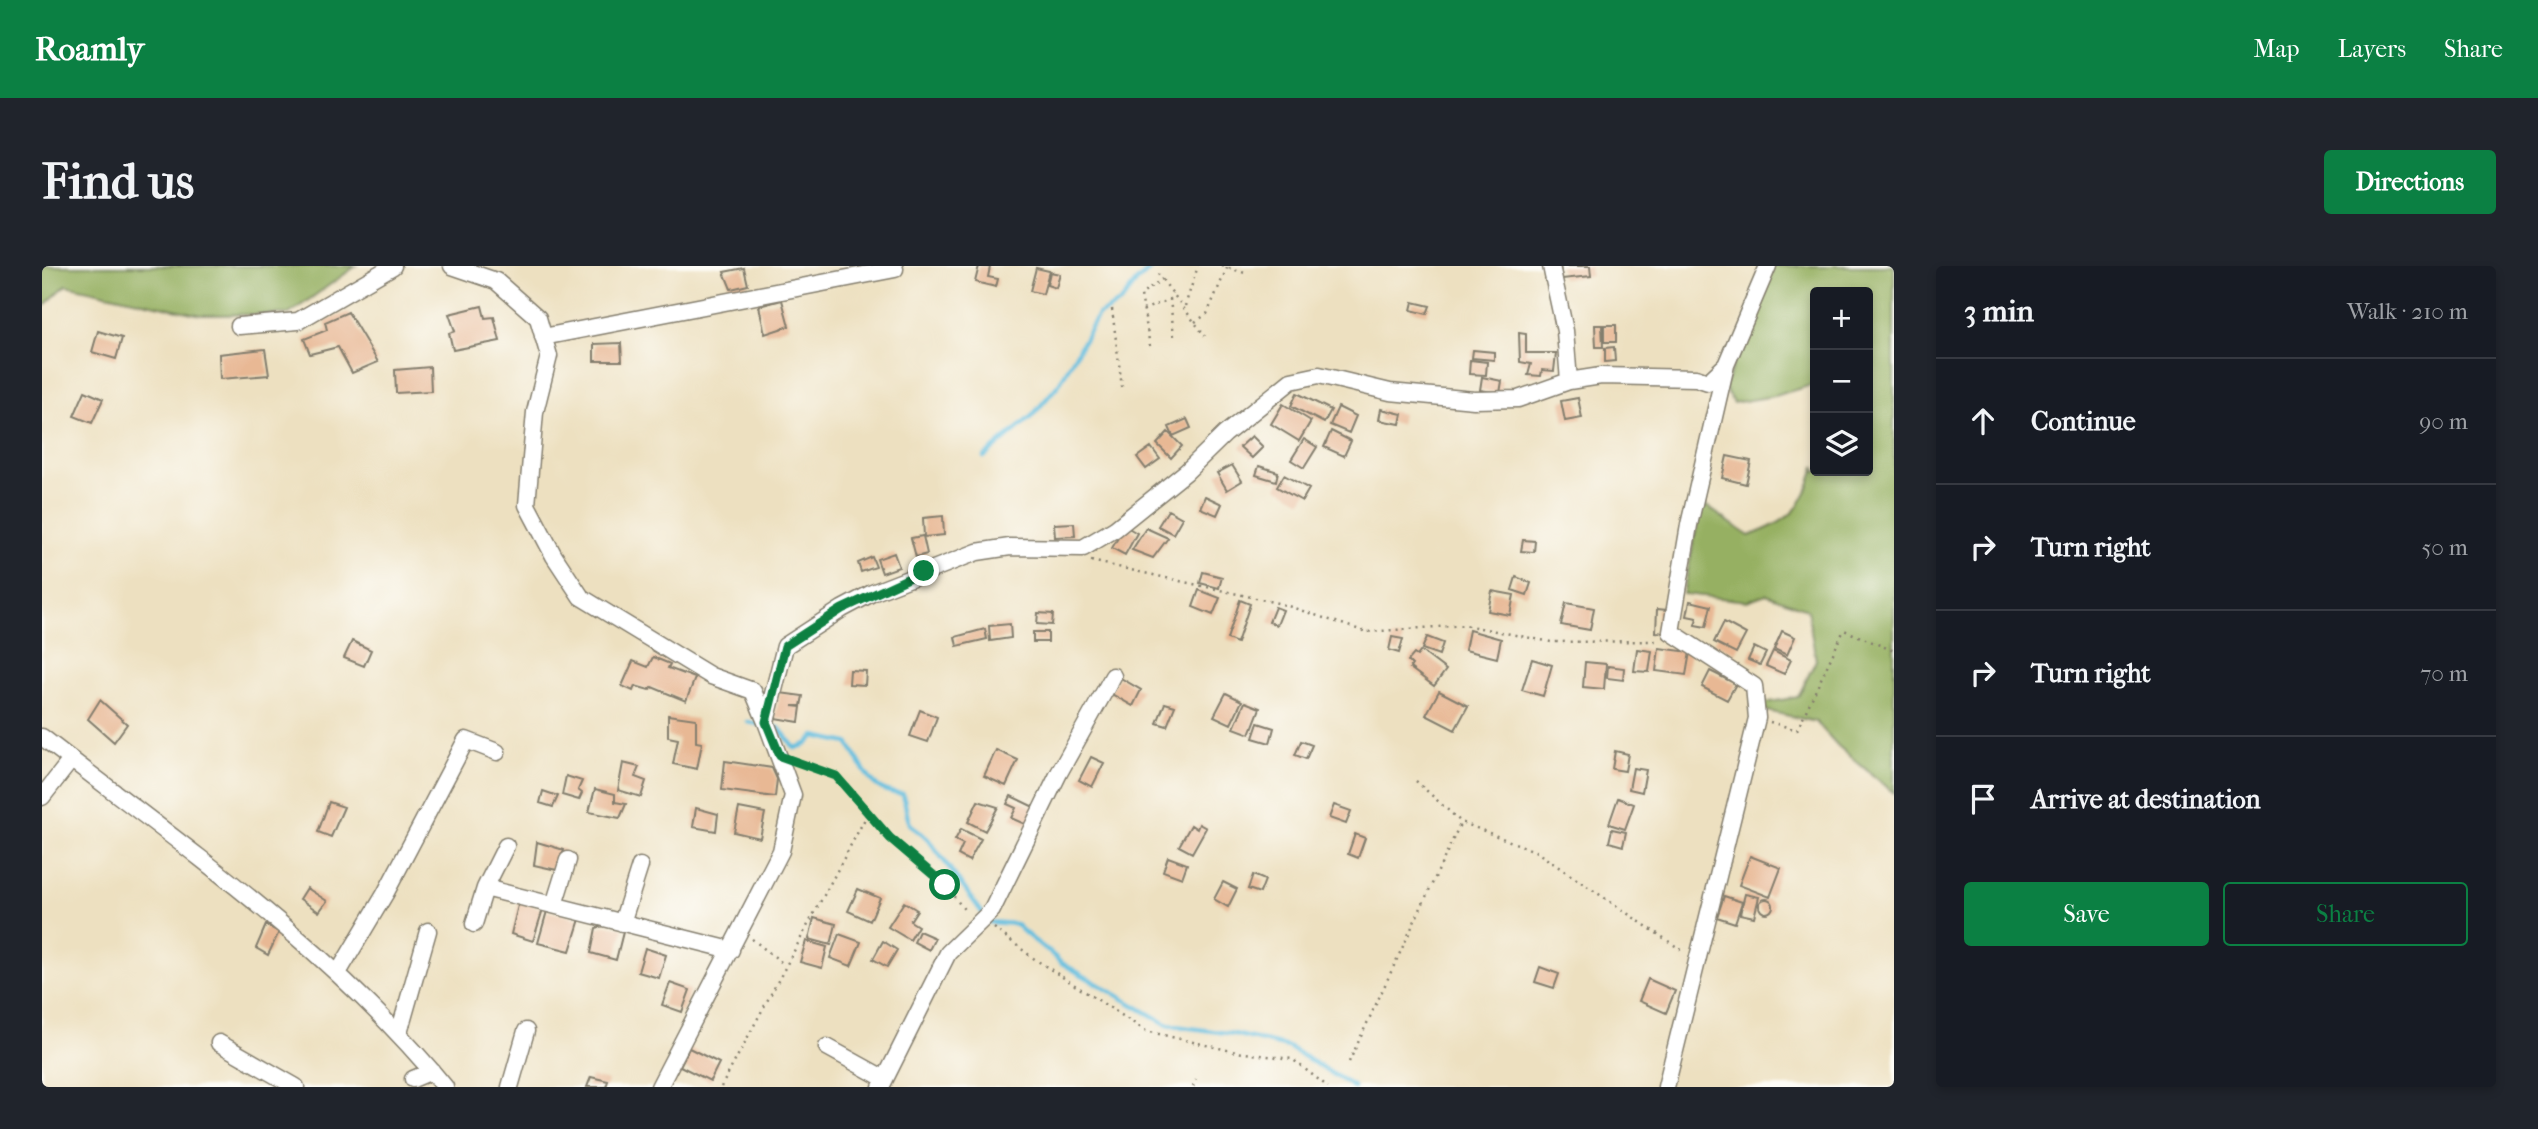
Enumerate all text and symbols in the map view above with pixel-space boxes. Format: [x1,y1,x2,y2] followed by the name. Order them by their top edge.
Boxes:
[35,30,144,69] text: Roamly
[2254,35,2300,63] text: Map
[2338,35,2406,63] text: Layers
[2444,35,2503,63] text: Share
[2324,150,2496,214] button: Directions
[42,153,194,211] text: Find us
[1810,287,1873,476] map controls
[1810,287,1873,350] button: +
[1964,294,2034,329] text: 3 min
[2347,298,2468,325] text: Walk · 210 m
[1810,350,1873,413] button: −
[1964,402,2002,440] icon: ahead
[2031,406,2136,437] text: Continue
[2419,408,2468,435] text: 90 m
[1810,413,1873,476] button: layers
[1964,528,2002,566] icon: right
[2031,532,2151,563] text: Turn right
[2421,534,2468,561] text: 50 m
[908,555,939,586] route end
[1964,654,2002,692] icon: right
[2031,658,2151,689] text: Turn right
[2420,660,2468,687] text: 70 m
[1964,780,2002,818] icon: arrive
[2031,784,2261,815] text: Arrive at destination
[929,869,960,900] route start
[1964,882,2209,946] button: Save
[2223,882,2468,946] button: Share

